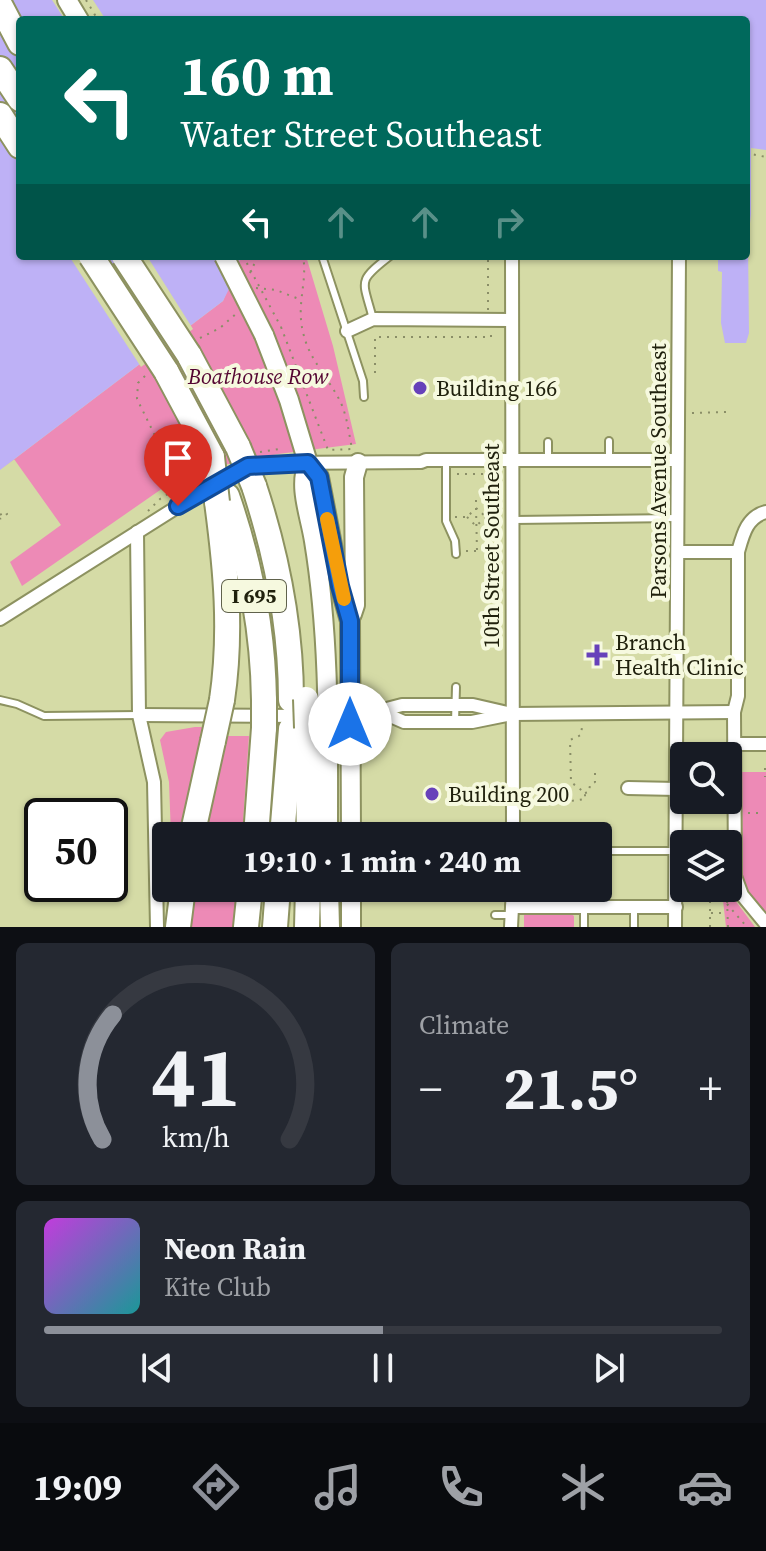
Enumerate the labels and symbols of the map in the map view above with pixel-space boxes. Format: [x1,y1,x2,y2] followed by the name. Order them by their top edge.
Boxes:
[643,342,673,599] street label: Parsons Avenue Southeast
[187,361,329,391] park label: Boathouse Row
[436,373,557,403] place label: Building 166
[411,379,429,397] marker: Building 166
[144,424,212,506] pin
[476,443,506,648] street label: 10th Street Southeast
[222,580,286,612] road number: I 695
[615,627,744,682] place label: Branch Health Clinic
[586,644,608,666] marker: Branch Health Clinic
[308,682,392,766] position arrow
[448,779,569,809] place label: Building 200
[423,785,441,803] marker: Building 200
[24,798,128,902] speed limit sign: 50

